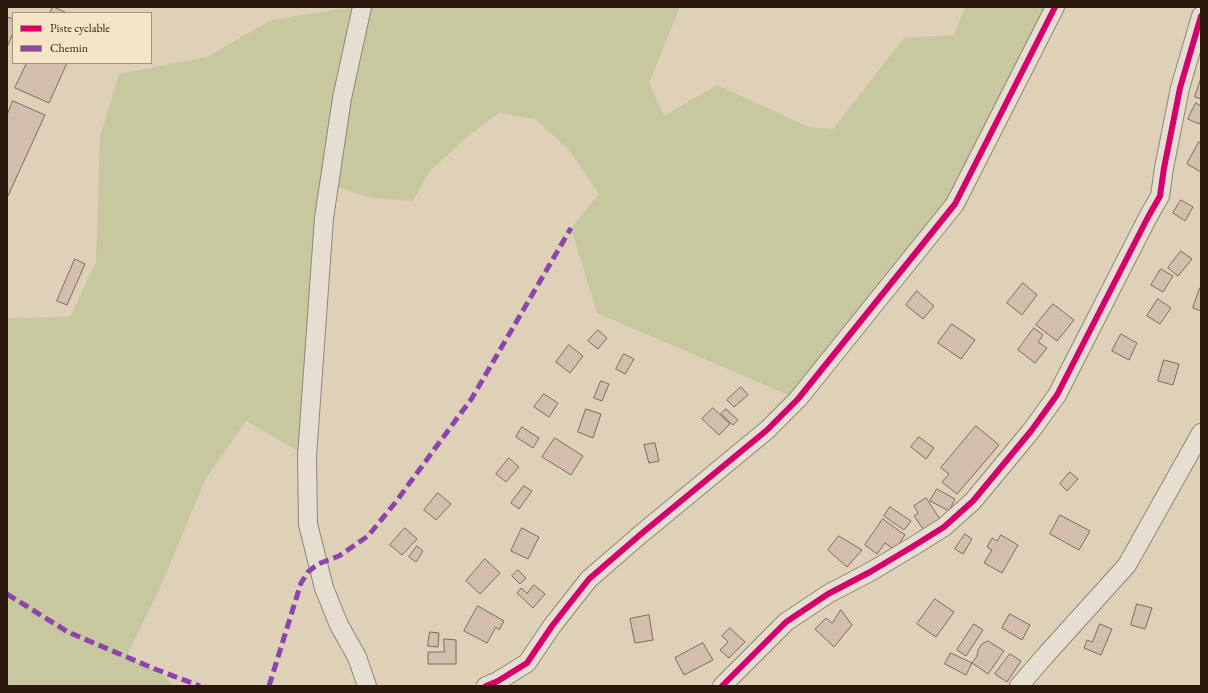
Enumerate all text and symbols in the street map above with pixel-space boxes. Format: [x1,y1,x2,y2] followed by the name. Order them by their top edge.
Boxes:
[12,12,152,64] legend
[50,20,110,36] text: Piste cyclable
[50,40,88,56] text: Chemin

